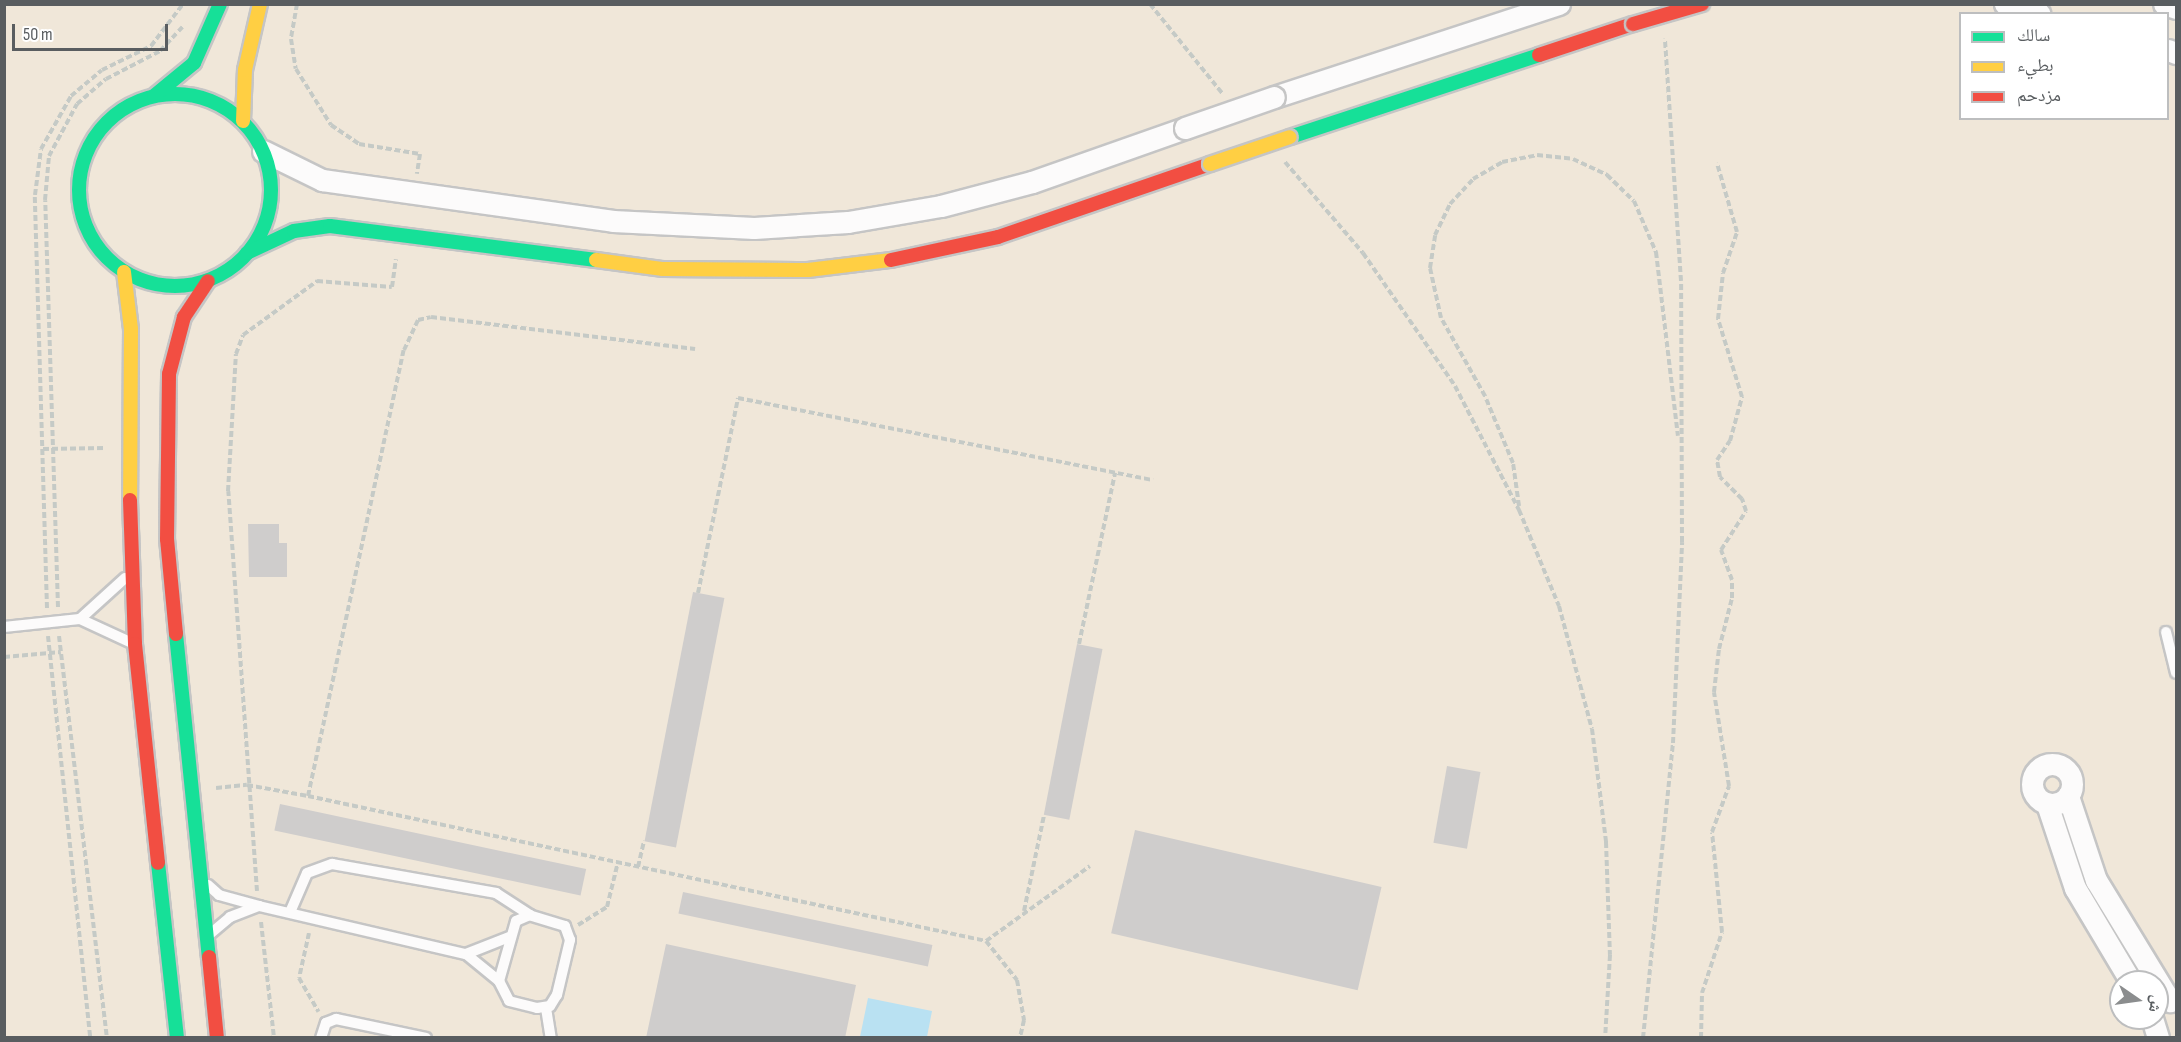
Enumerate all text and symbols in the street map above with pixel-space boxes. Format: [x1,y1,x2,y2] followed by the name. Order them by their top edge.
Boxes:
[15,12,171,50] scale bar
[1959,12,2169,120] legend
[23,24,53,45] text: 50 m
[2017,25,2050,46] text: سالك
[2017,55,2054,76] text: بطيء
[2017,85,2061,106] text: مزدحم
[2109,970,2169,1030] north arrow
[2144,993,2166,1014] text: ش

